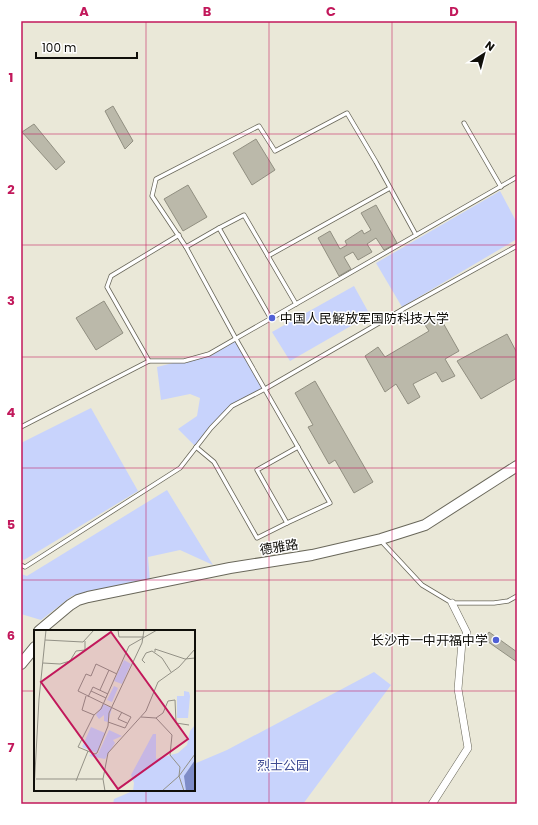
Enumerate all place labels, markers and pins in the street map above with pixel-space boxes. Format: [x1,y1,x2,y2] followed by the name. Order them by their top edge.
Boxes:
[280,309,449,328] place label: 中国人民解放军国防科技大学
[267,313,277,323] marker: 中国人民解放军国防科技大学
[371,631,488,650] place label: 长沙市一中开福中学
[491,635,501,645] marker: 长沙市一中开福中学

